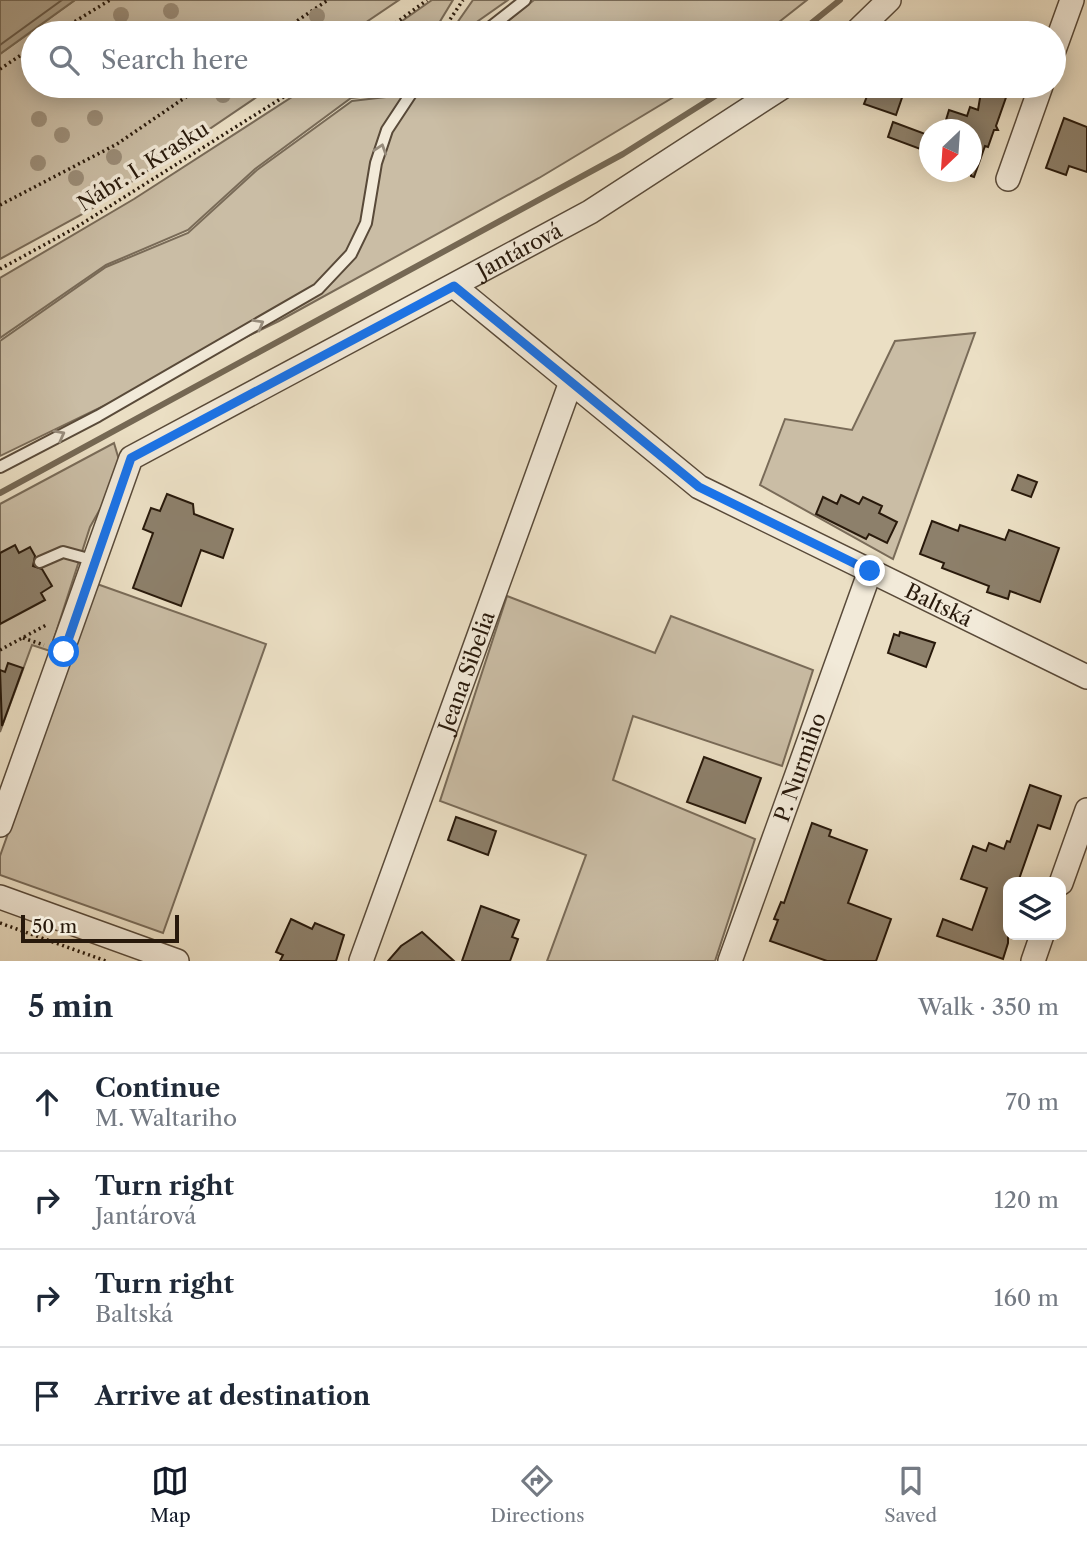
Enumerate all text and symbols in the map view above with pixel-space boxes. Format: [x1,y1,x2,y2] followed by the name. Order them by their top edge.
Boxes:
[21,21,1066,98] search box
[45,41,83,79] icon: search
[101,44,248,76] text: Search here
[73,116,213,216] street label: Nábr. I. Krasku
[919,119,982,182] north arrow
[373,143,387,155] one-way arrow
[470,217,567,284] street label: Jantárová
[252,319,264,332] one-way arrow
[53,430,66,444] one-way arrow
[854,555,885,586] route end
[901,578,977,632] street label: Baltská
[432,607,500,738] street label: Jeana Sibelia
[48,636,79,667] route start
[769,709,831,825] street label: P. Nurmiho
[1003,877,1066,940] map controls
[1003,877,1066,940] button: layers
[21,912,178,944] scale bar
[32,915,77,938] text: 50 m
[28,988,113,1025] text: 5 min
[918,993,1059,1021] text: Walk · 350 m
[95,1072,220,1104] text: Continue
[28,1083,66,1121] icon: ahead
[1006,1088,1059,1116] text: 70 m
[95,1104,237,1132] text: M. Waltariho
[95,1170,234,1202] text: Turn right
[28,1181,66,1219] icon: right
[994,1186,1059,1214] text: 120 m
[95,1202,196,1230] text: Jantárová
[95,1268,234,1300] text: Turn right
[28,1279,66,1317] icon: right
[994,1284,1059,1312] text: 160 m
[95,1300,173,1328] text: Baltská
[28,1377,66,1415] icon: arrive
[95,1380,370,1412] text: Arrive at destination
[150,1462,191,1527] tab: Map
[491,1462,584,1527] tab: Directions
[884,1462,937,1527] tab: Saved

